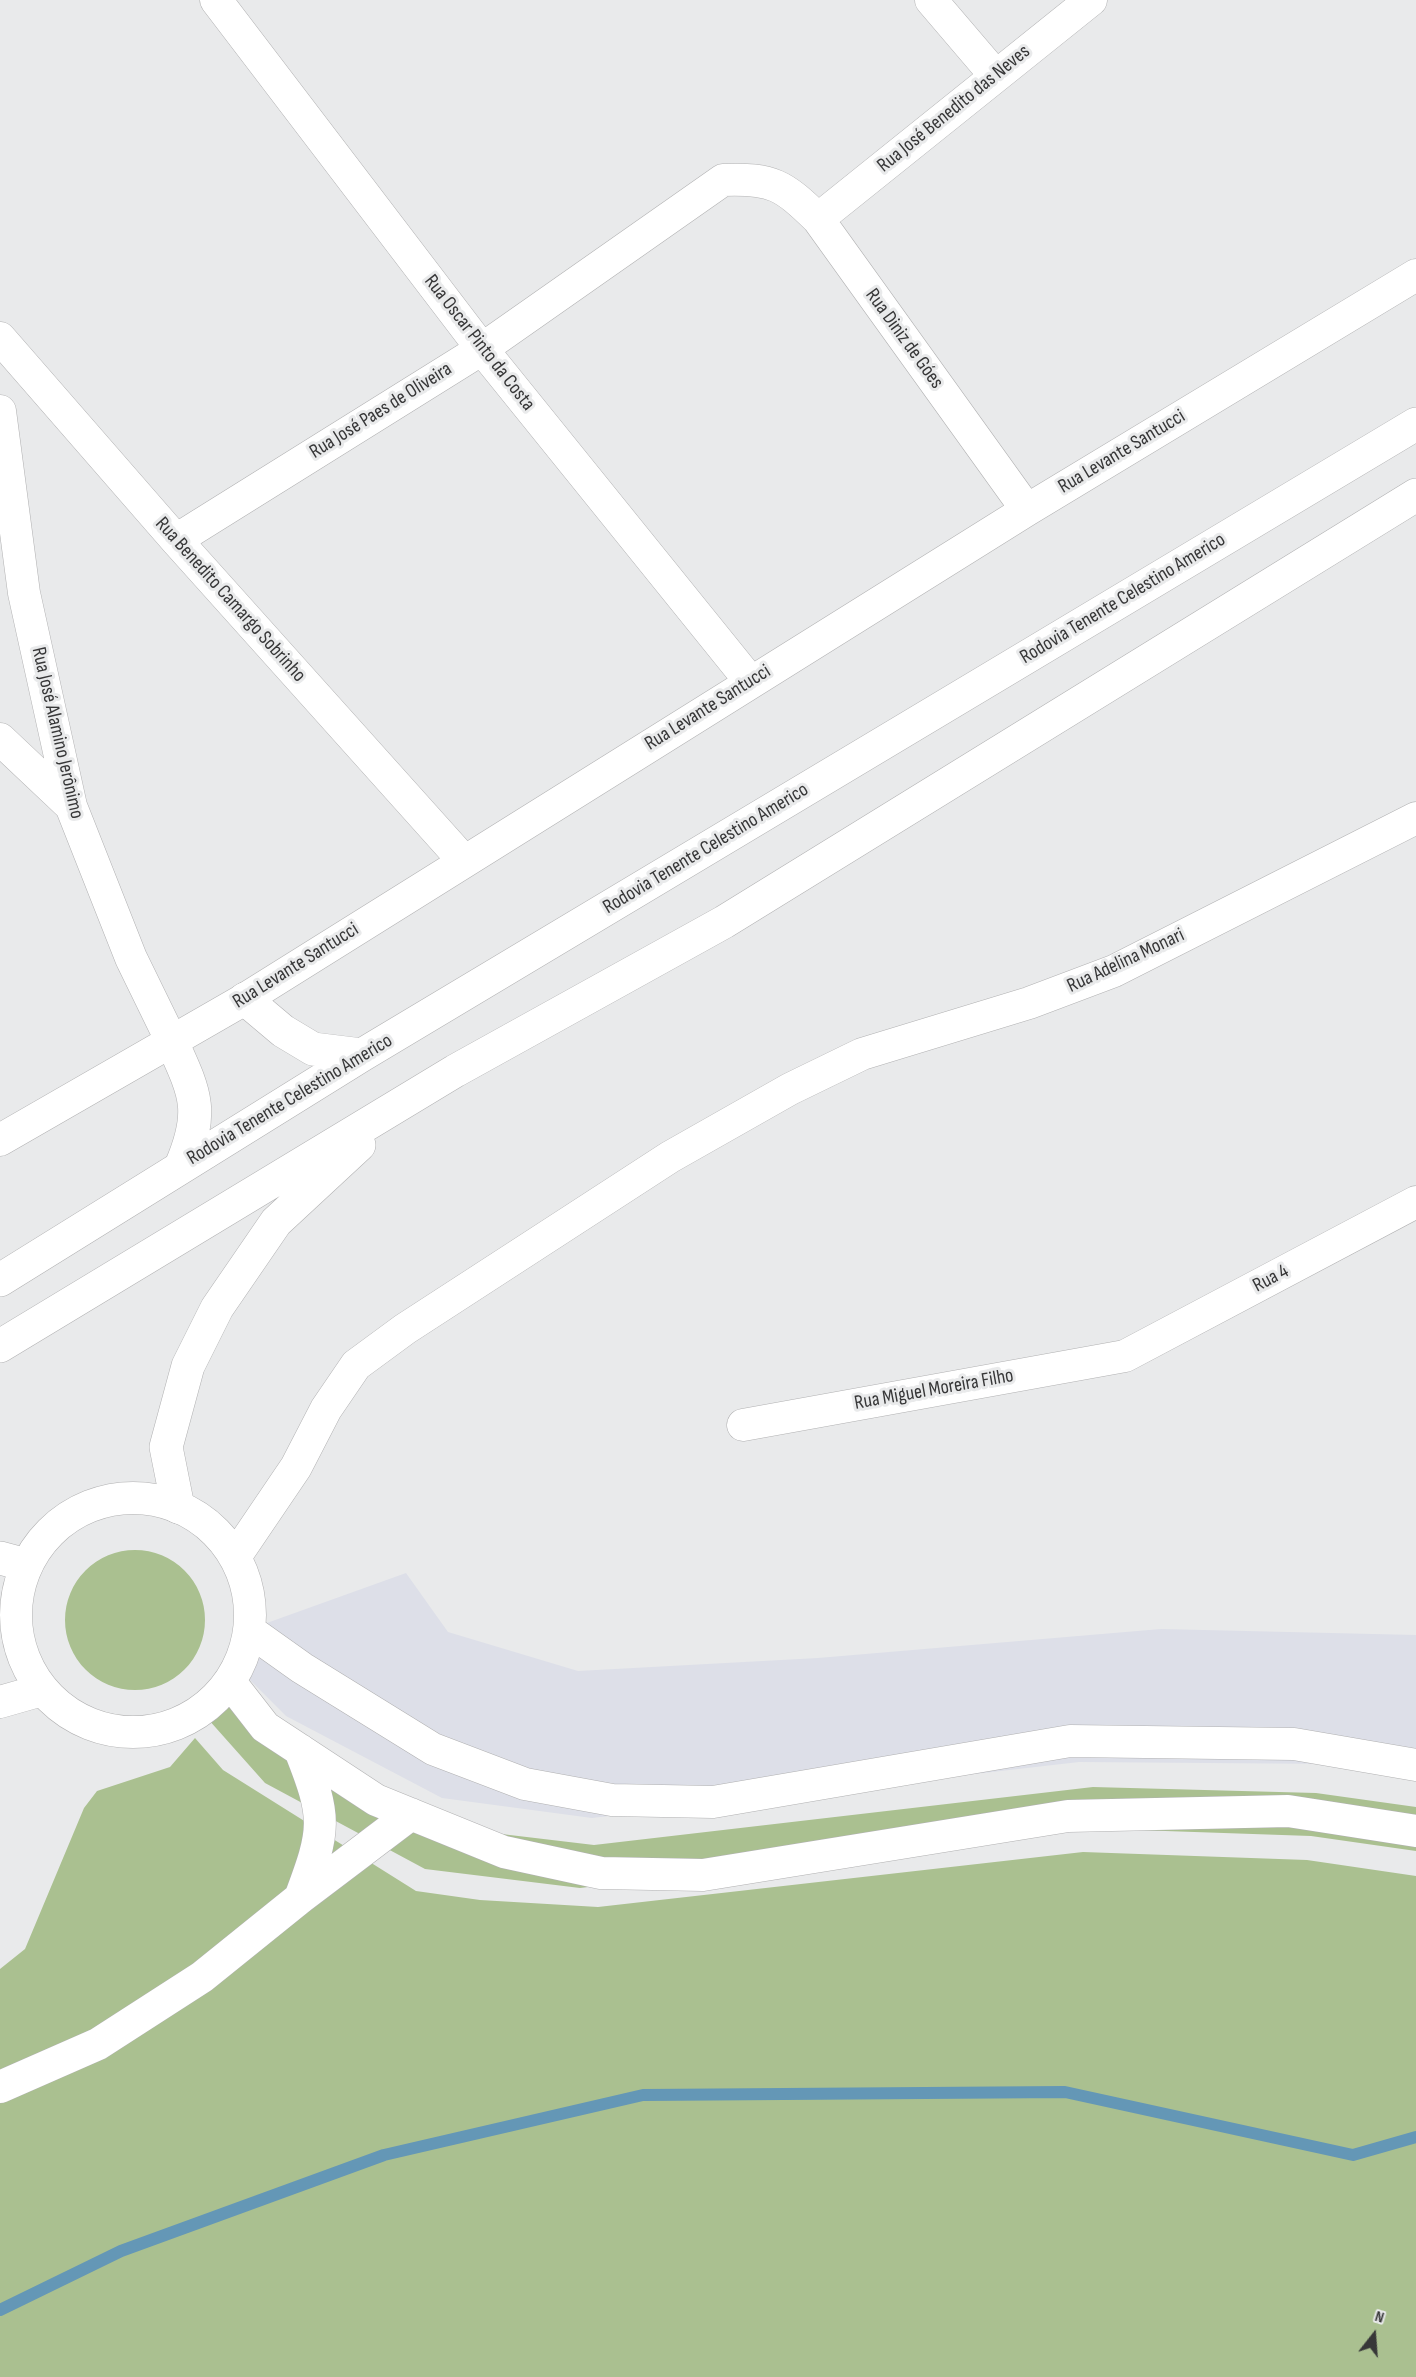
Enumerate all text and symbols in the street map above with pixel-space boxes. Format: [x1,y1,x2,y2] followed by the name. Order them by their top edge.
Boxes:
[873,40,1035,178] street label: Rua José Benedito das Neves
[418,270,540,416] street label: Rua Oscar Pinto da Costa
[860,284,948,394] street label: Rua Diniz de Góes
[305,358,457,464] street label: Rua José Paes de Oliveira
[1054,405,1190,499] street label: Rua Levante Santucci
[150,513,310,687] street label: Rua Benedito Camargo Sobrinho
[1016,528,1230,670] street label: Rodovia Tenente Celestino Americo
[26,645,88,821] street label: Rua José Alamino Jerônimo
[641,660,775,756] street label: Rua Levante Santucci
[599,778,813,920] street label: Rodovia Tenente Celestino Americo
[229,918,363,1014] street label: Rua Levante Santucci
[1064,923,1188,999] street label: Rua Adelina Monari
[183,1029,397,1171] street label: Rodovia Tenente Celestino Americo
[1249,1260,1293,1298] street label: Rua 4
[853,1364,1015,1416] street label: Rua Miguel Moreira Filho
[1344,2305,1404,2365] north arrow
[1373,2307,1386,2328] text: N

